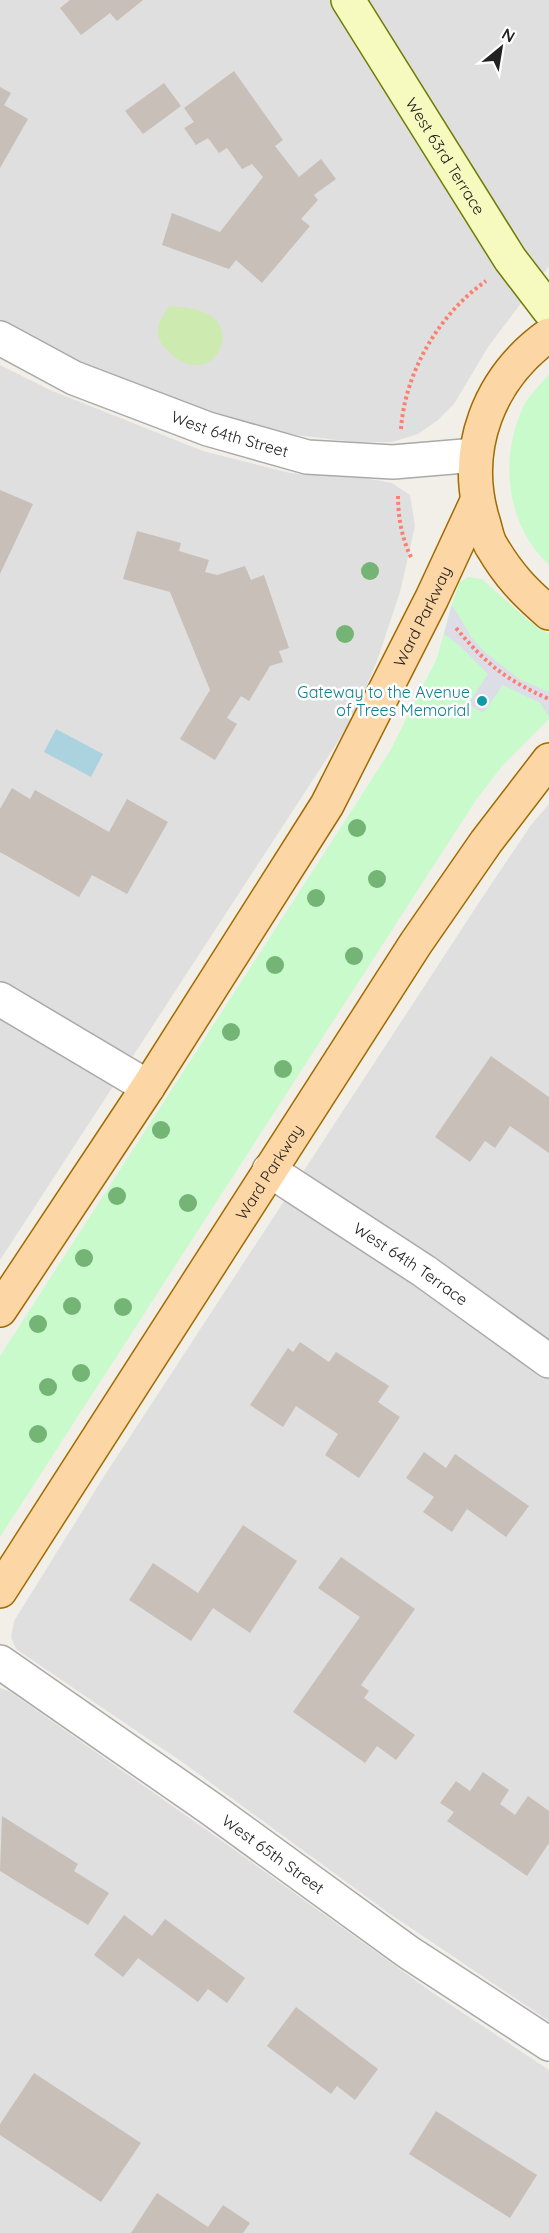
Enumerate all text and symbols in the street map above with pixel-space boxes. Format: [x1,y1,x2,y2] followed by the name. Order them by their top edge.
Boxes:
[471,18,531,78] north arrow
[498,23,519,47] text: N
[401,94,490,218] street label: West 63rd Terrace
[169,406,291,461] street label: West 64th Street
[389,563,455,670] street label: Ward Parkway
[297,682,470,720] place label: Gateway to the Avenue of Trees Memorial
[475,694,489,708] marker: Gateway to the Avenue of Trees Memorial
[231,1120,307,1223] street label: Ward Parkway
[350,1218,472,1309] street label: West 64th Terrace
[218,1810,328,1898] street label: West 65th Street

